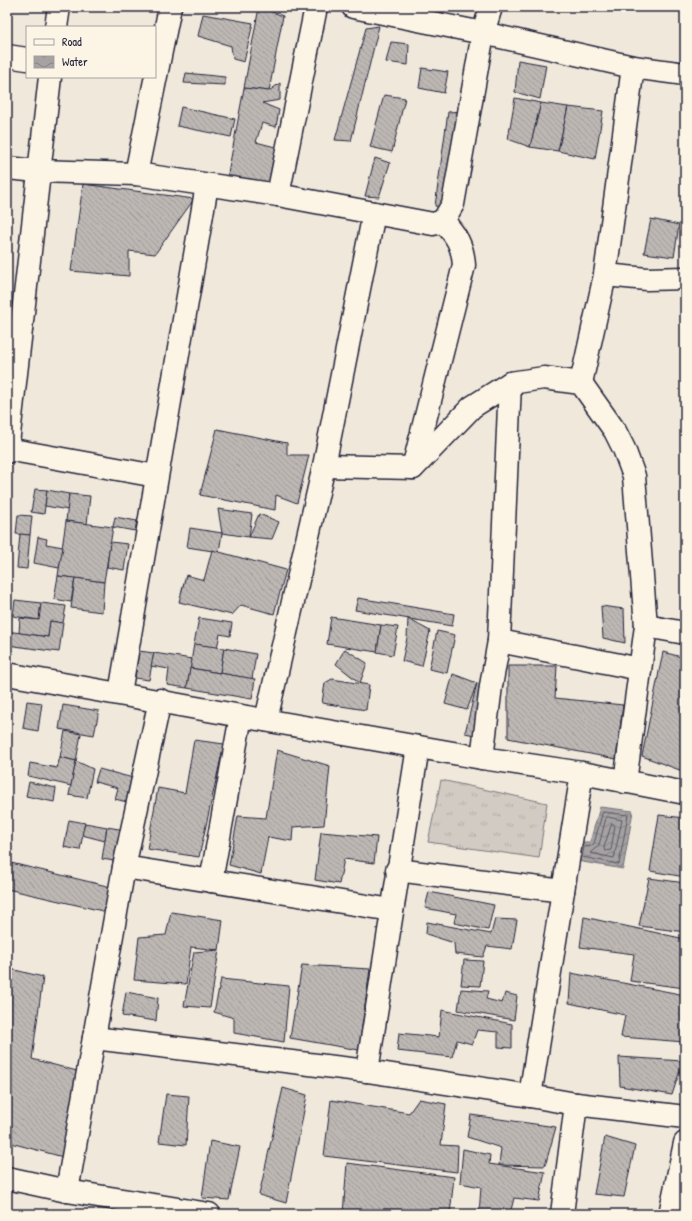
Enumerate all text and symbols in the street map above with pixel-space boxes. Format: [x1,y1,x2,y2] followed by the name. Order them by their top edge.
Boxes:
[26,26,156,78] legend
[62,33,82,50] text: Road
[62,53,88,70] text: Water

